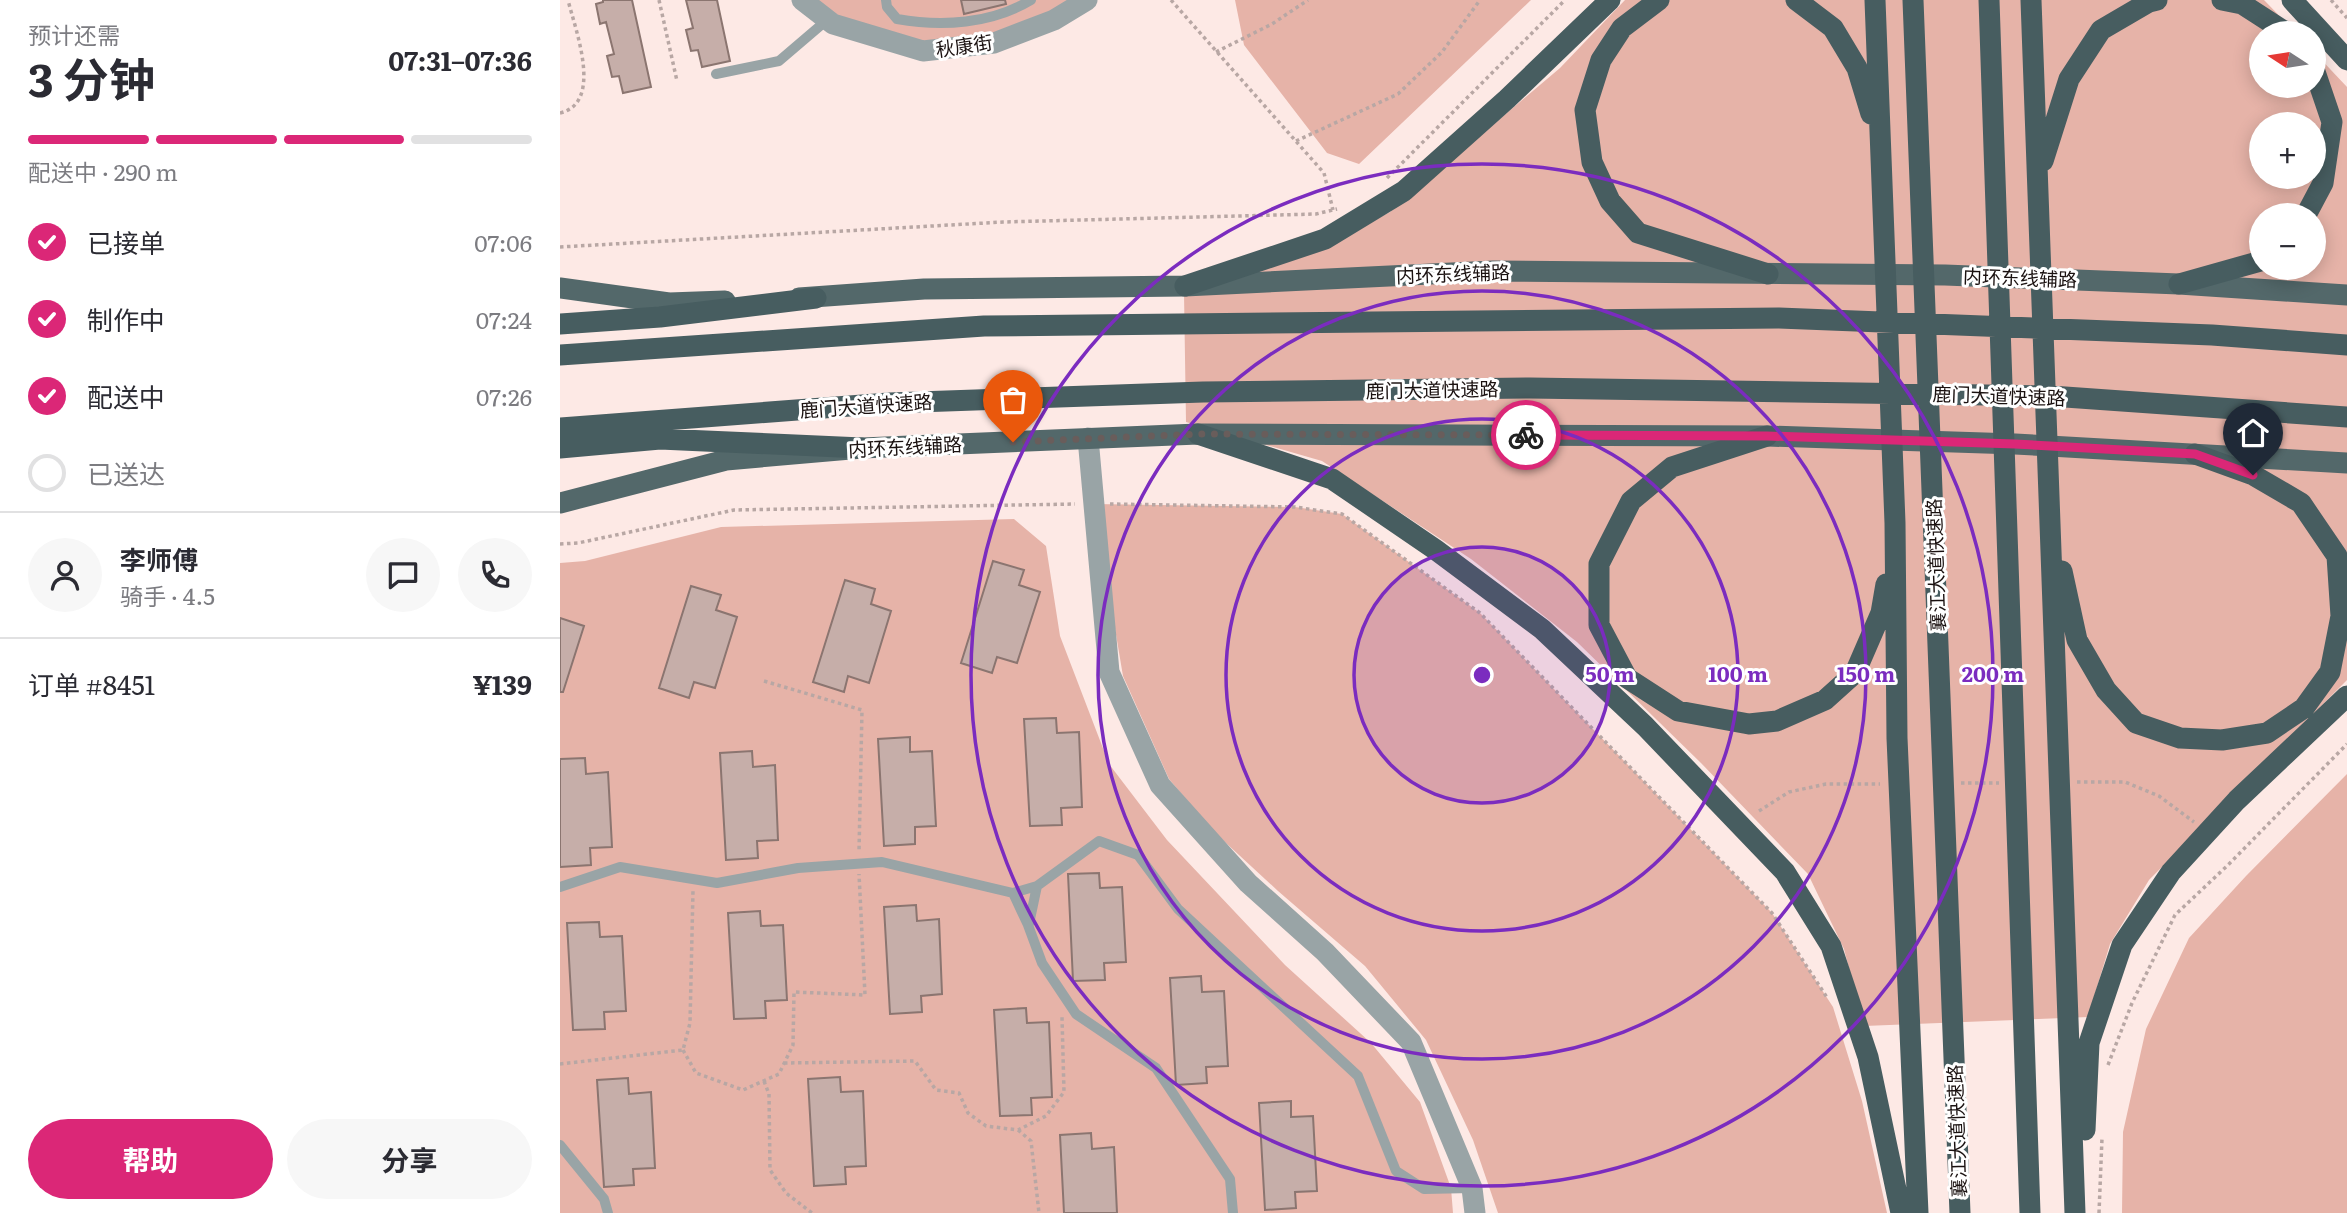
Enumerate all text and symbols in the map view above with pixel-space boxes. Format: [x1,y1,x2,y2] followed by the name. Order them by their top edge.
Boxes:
[28,17,120,51] text: 预计还需
[2249,21,2326,98] north arrow
[2249,21,2326,280] map controls
[934,27,994,63] street label: 秋康街
[388,40,532,79] text: 07:31–07:36
[28,43,155,111] text: 3 分钟
[2249,112,2326,189] button: +
[28,154,178,188] text: 配送中 · 290 m
[2249,203,2326,280] button: −
[87,222,165,261] text: 已接单
[28,223,66,261] icon: check
[474,225,532,259] text: 07:06
[1396,257,1510,289] street label: 内环东线辅路
[1963,261,2077,293] street label: 内环东线辅路
[87,299,165,338] text: 制作中
[28,300,66,338] icon: check
[476,302,532,336] text: 07:24
[983,370,1043,442] pin
[1365,374,1499,404] street label: 鹿门大道快速路
[87,376,165,415] text: 配送中
[28,377,66,415] icon: check
[476,379,532,413] text: 07:26
[1932,379,2066,411] street label: 鹿门大道快速路
[994,381,1032,419] icon: bag
[799,386,933,424] street label: 鹿门大道快速路
[1491,400,1561,470] courier
[2223,403,2283,475] pin
[2234,414,2272,452] icon: home
[1507,416,1545,454] icon: bike
[847,429,963,463] street label: 内环东线辅路
[87,453,165,492] text: 已送达
[1919,498,1951,632] street label: 襄江大道快速路
[28,538,102,612] button: person
[366,538,440,612] button: chat
[458,538,532,612] button: phone
[120,539,198,578] text: 李师傅
[120,578,215,612] text: 骑手 · 4.5
[1585,657,1635,688] text: 50 m
[1708,657,1768,688] text: 100 m
[1837,657,1895,688] text: 150 m
[1962,657,2024,688] text: 200 m
[1470,663,1494,687] centre of rings
[28,664,155,703] text: 订单 #8451
[472,664,532,703] text: ¥139
[1940,1064,1972,1198] street label: 襄江大道快速路
[28,1119,273,1199] button: 帮助
[287,1119,532,1199] button: 分享

